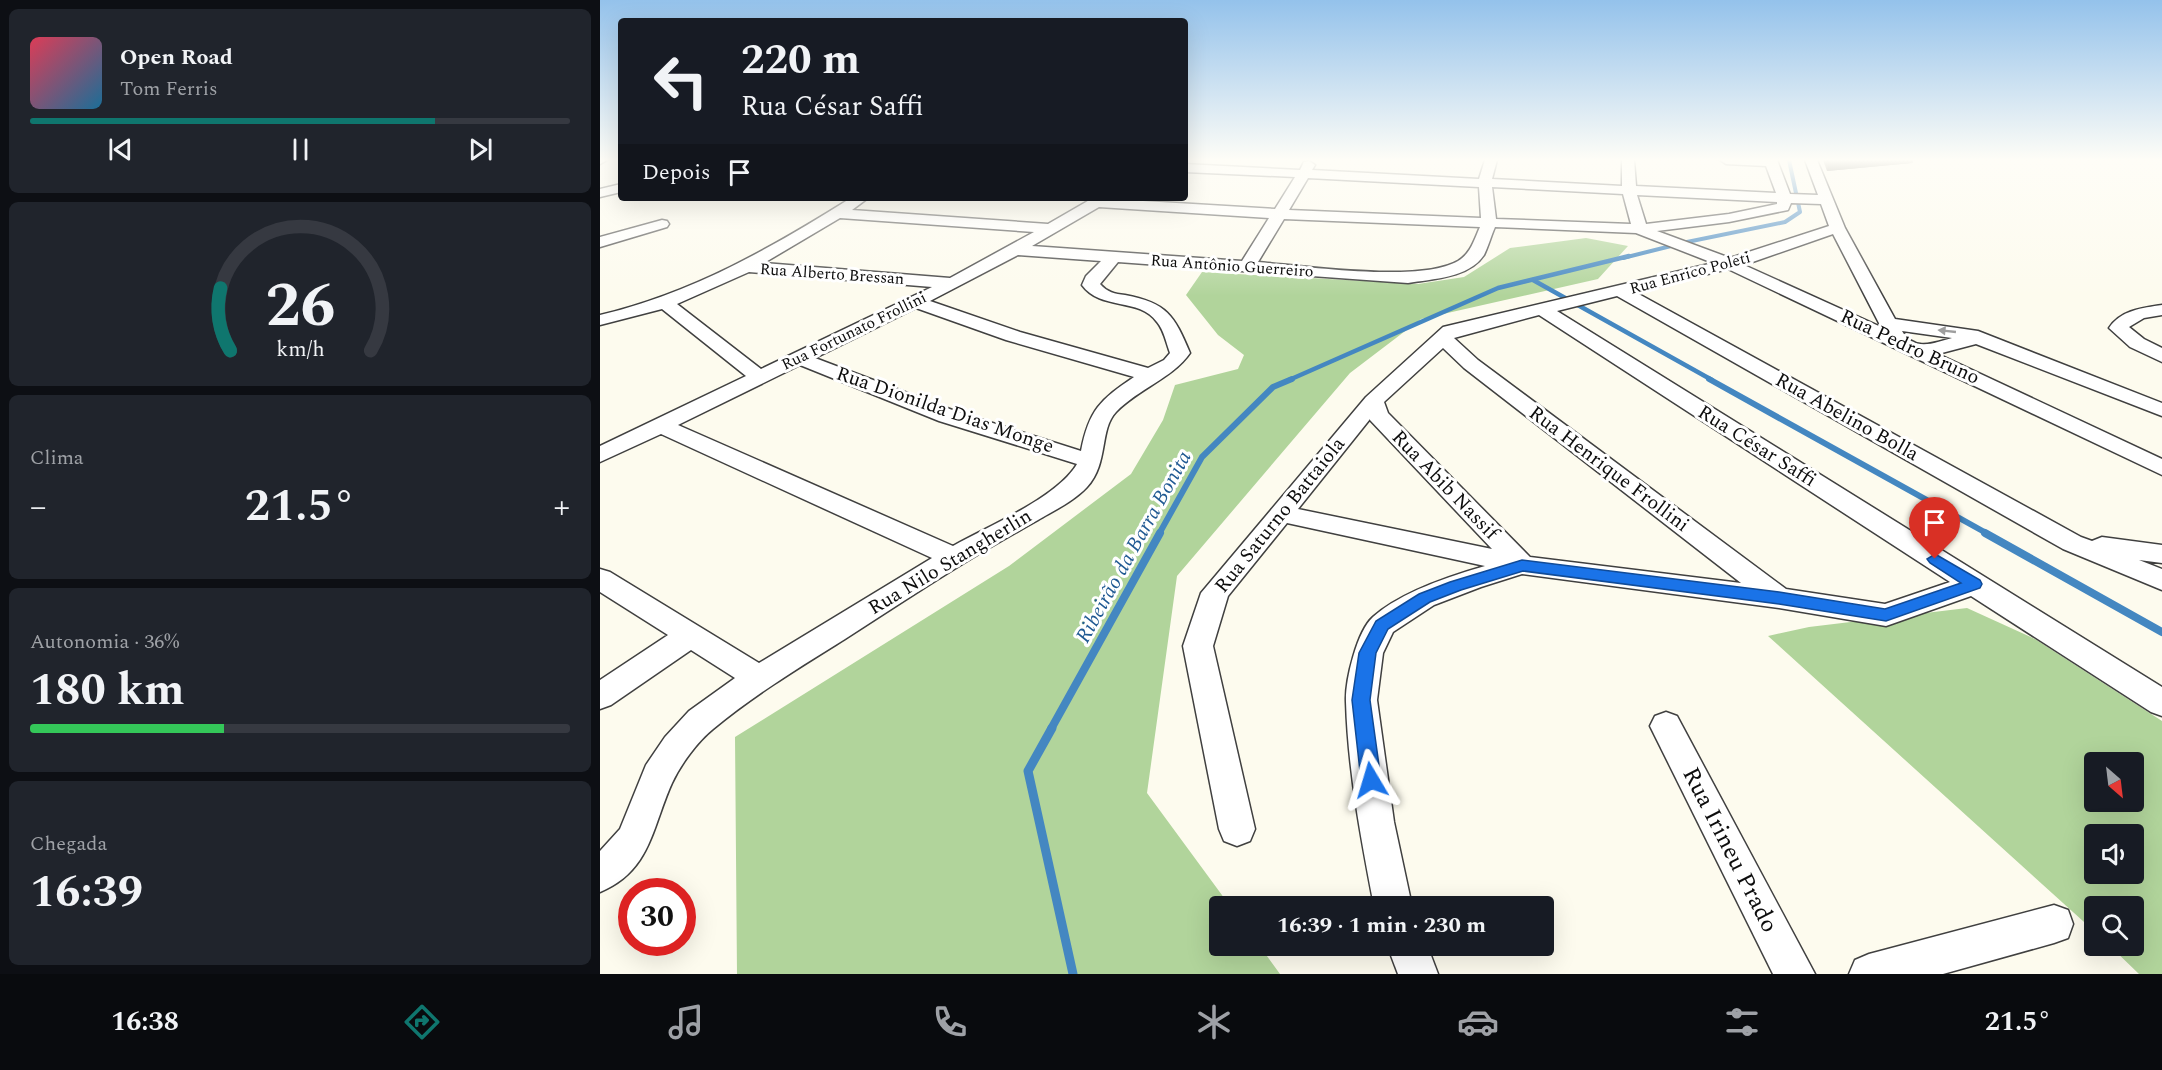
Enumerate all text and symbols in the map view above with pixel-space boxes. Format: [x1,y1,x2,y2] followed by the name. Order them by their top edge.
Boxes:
[741,29,860,92] text: 220 m
[120,41,233,74] text: Open Road
[642,42,720,120] icon: left
[120,74,218,104] text: Tom Ferris
[741,86,924,128] text: Rua César Saffi
[104,133,137,166] icon: previous
[284,133,317,166] icon: pause
[464,133,497,166] icon: next
[642,156,711,189] text: Depois
[723,156,756,189] icon: arrive
[1627,245,1753,301] street label: Rua Enrico Poleti
[1150,248,1314,284] street label: Rua Antônio Guerreiro
[759,257,905,291] street label: Rua Alberto Bressan
[265,259,335,354] text: 26
[777,285,931,377] street label: Rua Fortunato Frollini
[1835,302,1985,392] street label: Rua Pedro Bruno
[1937,326,1956,335] one-way arrow
[276,333,324,366] text: km/h
[832,359,1058,461] street label: Rua Dionilda Dias Monge
[1770,365,1924,469] street label: Rua Abelino Bolla
[1692,397,1822,495] street label: Rua César Saffi
[1522,399,1696,539] street label: Rua Henrique Frollini
[1384,423,1507,548] street label: Rua Abib Nassif
[1208,430,1353,600] street label: Rua Saturno Battaiola
[30,443,84,473] text: Clima
[1068,445,1200,649] water label: Ribeirão da Barra Bonita
[245,472,355,541] text: 21.5°
[30,482,47,532] text: −
[553,482,570,532] text: +
[1909,497,1960,559] pin
[863,501,1037,623] street label: Rua Nilo Stangherlin
[1918,506,1951,539] icon: arrive
[30,627,179,657] text: Autonomia · 36%
[30,656,185,725] text: 180 km
[1339,748,1403,812] position arrow
[2084,752,2144,812] north arrow
[2084,752,2144,956] map controls
[1673,761,1787,939] street label: Rua Irineu Prado
[2084,824,2144,884] button: sound
[30,829,107,859] text: Chegada
[30,858,143,927] text: 16:39
[618,878,696,956] speed limit sign: 30
[2084,896,2144,956] button: search
[1277,909,1486,942] text: 16:39 · 1 min · 230 m
[111,1001,179,1043] text: 16:38
[401,1001,443,1043] icon: directions
[665,1001,707,1043] icon: music
[929,1001,971,1043] icon: phone
[1193,1001,1235,1043] icon: climate
[1457,1001,1499,1043] icon: car
[1721,1001,1763,1043] icon: filters
[1985,1001,2051,1043] text: 21.5°

